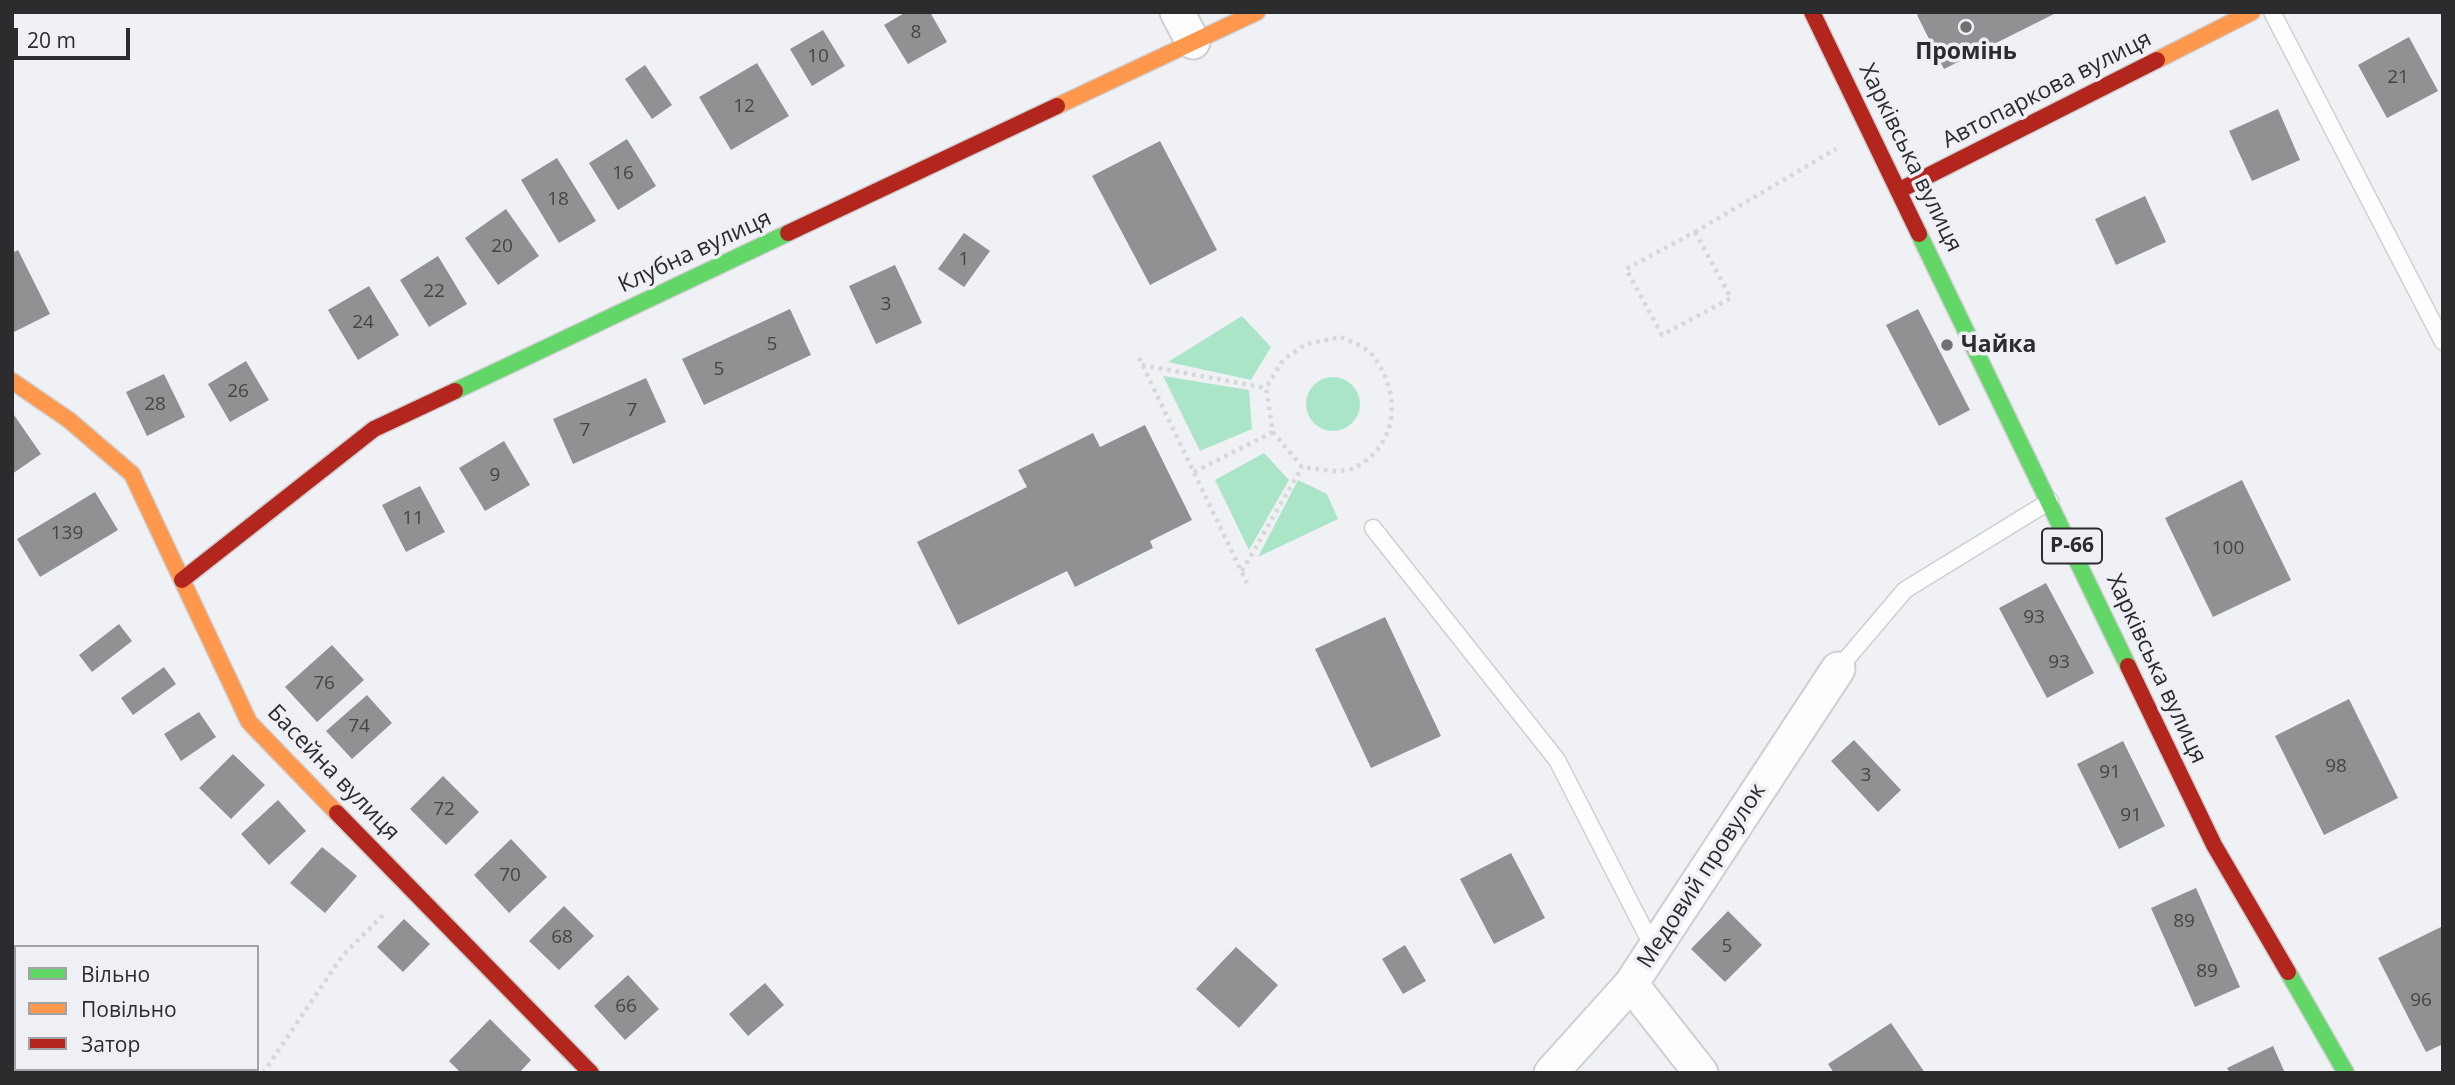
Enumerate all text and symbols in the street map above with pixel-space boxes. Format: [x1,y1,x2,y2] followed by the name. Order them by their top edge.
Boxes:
[18,14,133,58] scale bar
[1958,19,1974,35] marker: Промінь
[911,22,921,44] house number: 8
[1938,25,2156,155] street label: Автопаркова вулиця
[27,26,76,54] text: 20 m
[1915,38,2017,66] place label: Промінь
[807,46,829,68] house number: 10
[1852,59,1968,257] street label: Харківська вулиця
[2387,67,2409,89] house number: 21
[733,96,755,118] house number: 12
[612,163,634,185] house number: 16
[547,189,569,211] house number: 18
[614,205,776,299] street label: Клубна вулиця
[491,236,513,258] house number: 20
[959,249,969,271] house number: 1
[423,281,445,303] house number: 22
[881,294,891,316] house number: 3
[352,312,374,334] house number: 24
[1961,331,2036,359] place label: Чайка
[767,334,777,356] house number: 5
[1939,337,1955,353] marker: Чайка
[714,359,724,381] house number: 5
[227,381,249,403] house number: 26
[144,394,166,416] house number: 28
[627,400,637,422] house number: 7
[580,420,590,442] house number: 7
[490,465,500,487] house number: 9
[402,508,424,530] house number: 11
[51,523,83,545] house number: 139
[2042,528,2102,564] road number: Р-66
[2212,538,2244,560] house number: 100
[2100,570,2212,768] street label: Харківська вулиця
[2023,607,2045,629] house number: 93
[2048,652,2070,674] house number: 93
[313,673,335,695] house number: 76
[261,699,405,847] street label: Басейна вулиця
[348,716,370,738] house number: 74
[2325,756,2347,778] house number: 98
[2099,762,2121,784] house number: 91
[1861,765,1871,787] house number: 3
[1632,778,1772,974] street label: Медовий провулок
[433,799,455,821] house number: 72
[2120,805,2142,827] house number: 91
[499,865,521,887] house number: 70
[2173,911,2195,933] house number: 89
[551,927,573,949] house number: 68
[1722,936,1732,958] house number: 5
[14,945,259,1071] legend
[81,960,150,988] text: Вільно
[2196,961,2218,983] house number: 89
[2410,990,2432,1012] house number: 96
[81,995,177,1023] text: Повільно
[615,996,637,1018] house number: 66
[81,1030,140,1058] text: Затор

